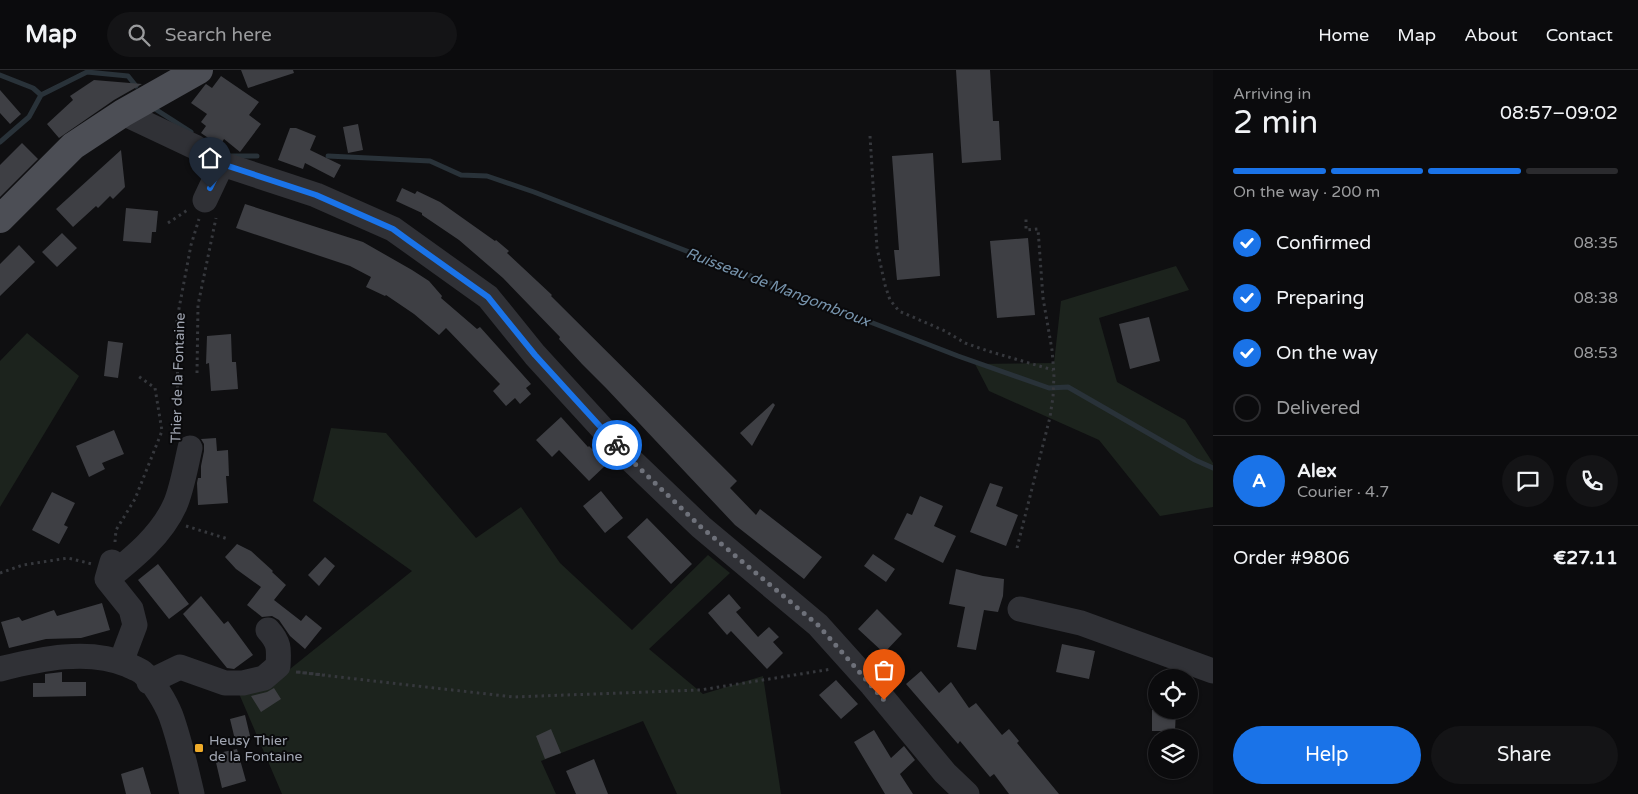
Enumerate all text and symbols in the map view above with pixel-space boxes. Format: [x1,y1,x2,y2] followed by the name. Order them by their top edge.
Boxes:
[107,12,457,57] search box
[25,20,77,49] text: Map
[125,21,153,49] icon: search
[165,24,272,46] text: Search here
[1318,24,1369,46] text: Home
[1397,24,1436,46] text: Map
[1464,24,1518,46] text: About
[1546,24,1613,46] text: Contact
[1233,84,1311,104] text: Arriving in
[1500,102,1618,124] text: 08:57–09:02
[1233,104,1318,142] text: 2 min
[189,137,231,188] pin
[196,144,224,172] icon: home
[1233,182,1380,202] text: On the way · 200 m
[1233,229,1261,257] icon: check
[1276,232,1371,254] text: Confirmed
[1574,233,1618,253] text: 08:35
[684,244,874,331] water label: Ruisseau de Mangombroux
[1233,284,1261,312] icon: check
[1276,287,1365,309] text: Preparing
[1574,288,1618,308] text: 08:38
[167,312,189,444] street label: Thier de la Fontaine
[1233,339,1261,367] icon: check
[1276,342,1378,364] text: On the way
[1574,343,1618,363] text: 08:53
[1276,397,1361,419] text: Delivered
[592,420,642,470] courier
[603,431,631,459] icon: bike
[1502,455,1554,507] button: chat
[1566,455,1618,507] button: phone
[1297,460,1337,482] text: Alex
[1252,470,1266,492] text: A
[1297,482,1389,502] text: Courier · 4.7
[1233,547,1350,569] text: Order #9806
[1553,547,1618,569] text: €27.11
[863,649,905,700] pin
[870,656,898,684] icon: bag
[1148,669,1198,779] map controls
[1148,669,1198,719] button: locate
[1233,726,1421,784] button: Help
[1431,726,1618,784] button: Share
[1148,729,1198,779] button: layers
[209,732,302,765] place label: Heusy Thier de la Fontaine
[193,742,205,754] marker: Heusy Thier de la Fontaine

